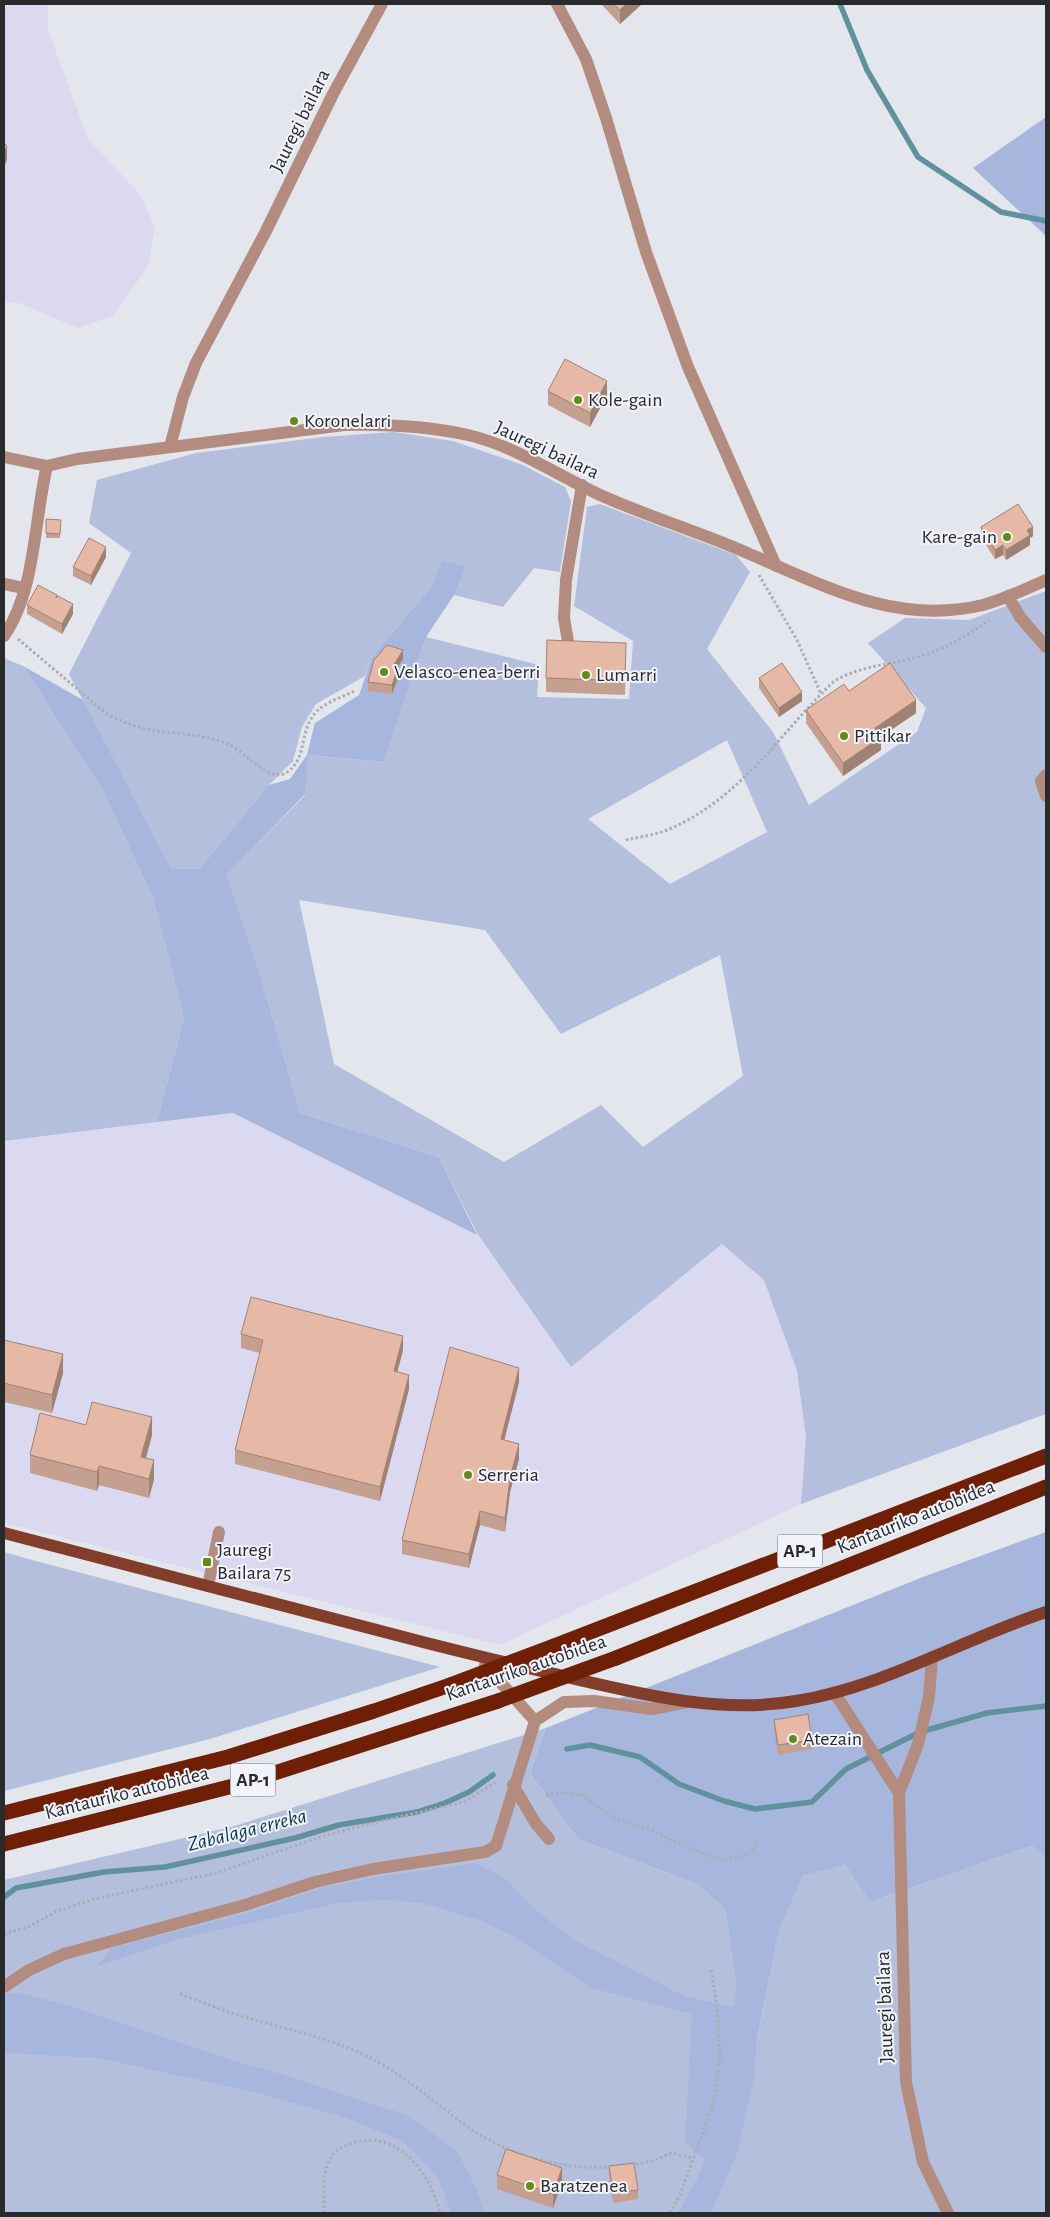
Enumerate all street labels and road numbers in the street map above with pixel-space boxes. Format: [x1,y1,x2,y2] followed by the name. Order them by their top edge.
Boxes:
[266,66,334,176] street label: Jauregi bailara
[492,417,602,483] street label: Jauregi bailara
[834,1476,998,1558] street label: Kantauriko autobidea
[778,1534,822,1568] road number: AP-1
[443,1631,609,1705] street label: Kantauriko autobidea
[43,1763,211,1823] street label: Kantauriko autobidea
[230,1764,276,1796] road number: AP-1
[873,1951,897,2063] street label: Jauregi bailara

